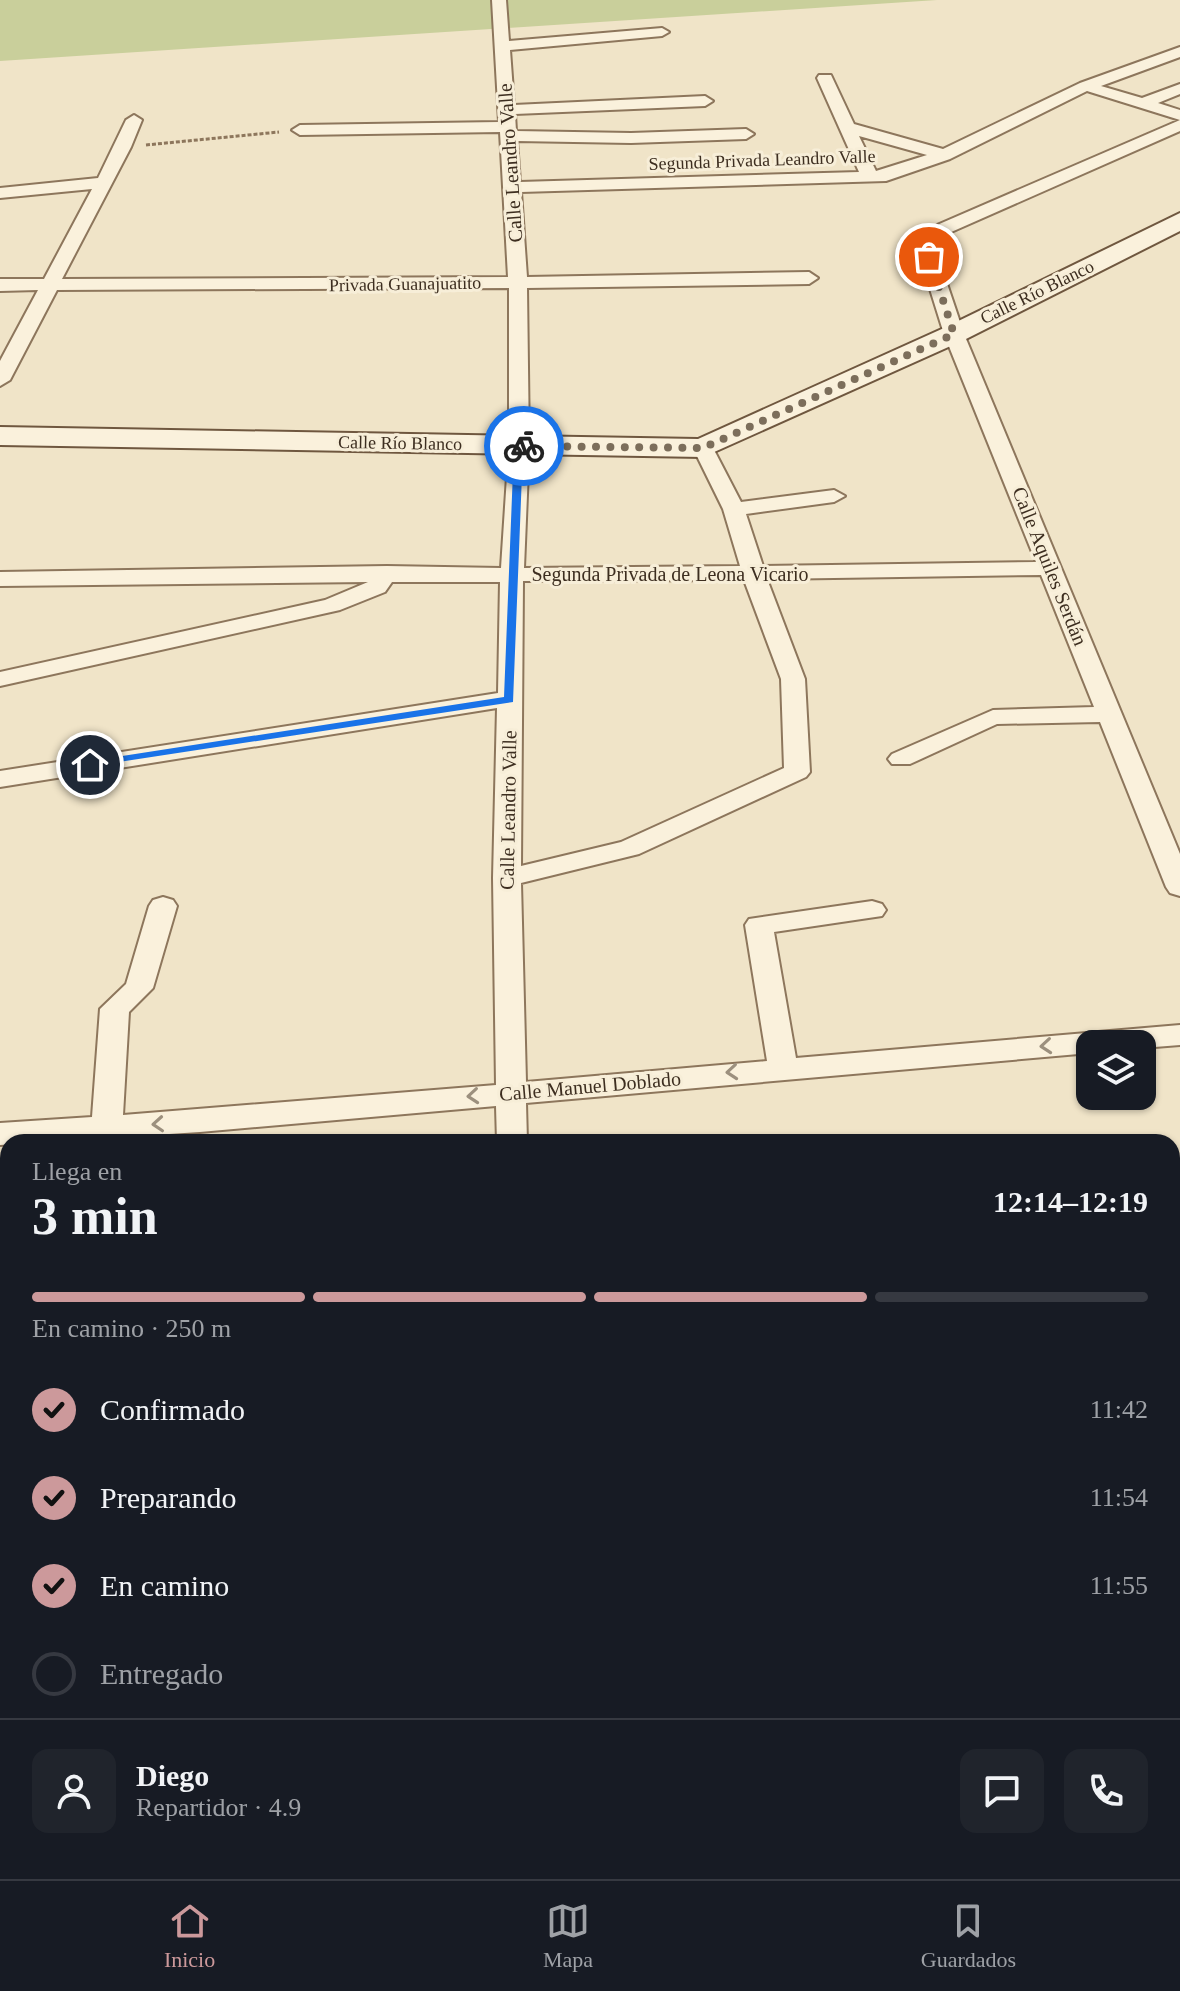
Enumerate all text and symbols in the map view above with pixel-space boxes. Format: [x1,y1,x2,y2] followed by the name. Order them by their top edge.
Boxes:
[493,83,527,243] street label: Calle Leandro Valle
[648,146,876,174] street label: Segunda Privada Leandro Valle
[895,223,963,291] pin
[907,235,951,279] icon: bag
[977,256,1097,328] street label: Calle Río Blanco
[329,273,481,295] street label: Privada Guanajuatito
[484,406,564,486] courier
[502,424,546,468] icon: bike
[338,432,462,454] street label: Calle Río Blanco
[1007,484,1092,649] street label: Calle Aquiles Serdán
[531,563,809,586] street label: Segunda Privada de Leona Vicario
[496,730,520,890] street label: Calle Leandro Valle
[56,731,124,799] pin
[68,743,112,787] icon: home
[1076,1030,1156,1110] map controls
[1076,1030,1156,1110] button: layers
[1039,1037,1052,1054] one-way arrow
[725,1064,738,1081] one-way arrow
[498,1067,682,1105] street label: Calle Manuel Doblado
[466,1088,479,1105] one-way arrow
[151,1115,164,1132] one-way arrow
[32,1157,122,1186] text: Llega en
[993,1185,1148,1218] text: 12:14–12:19
[32,1188,158,1245] text: 3 min
[32,1314,231,1343] text: En camino · 250 m
[32,1388,76,1432] icon: check
[100,1393,245,1426] text: Confirmado
[1090,1395,1148,1424] text: 11:42
[32,1476,76,1520] icon: check
[100,1481,237,1514] text: Preparando
[1090,1483,1148,1512] text: 11:54
[32,1564,76,1608] icon: check
[100,1569,229,1602] text: En camino
[1090,1571,1148,1600] text: 11:55
[100,1657,223,1690] text: Entregado
[32,1749,116,1833] button: person
[960,1749,1044,1833] button: chat
[1064,1749,1148,1833] button: phone
[136,1759,209,1792] text: Diego
[136,1793,301,1822] text: Repartidor · 4.9
[164,1899,215,1973] tab: Inicio
[543,1899,593,1973] tab: Mapa
[921,1899,1016,1973] tab: Guardados

